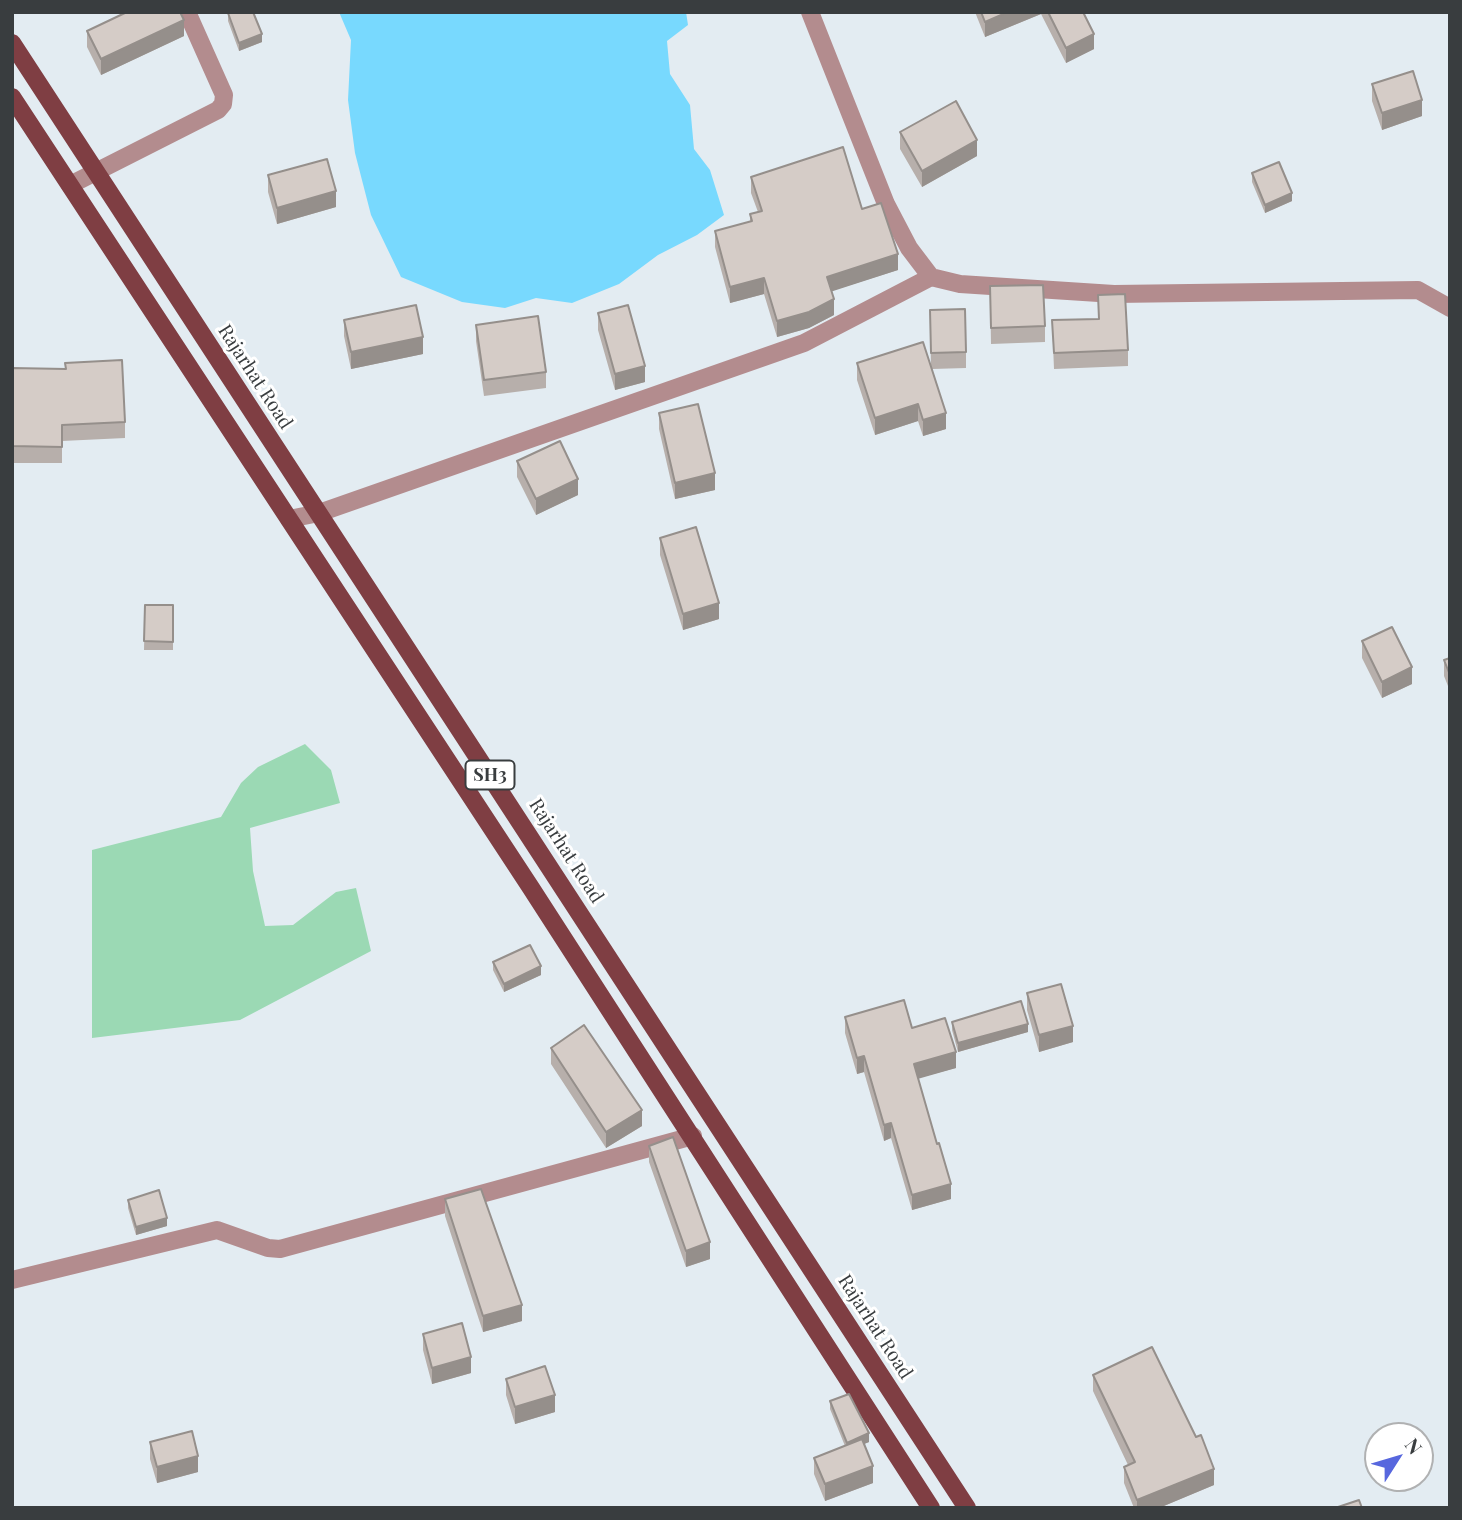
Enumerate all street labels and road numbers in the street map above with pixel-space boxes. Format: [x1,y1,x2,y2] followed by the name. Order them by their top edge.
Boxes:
[213,321,297,433] street label: Rajarhat Road
[466,760,514,790] road number: SH3
[524,795,608,907] street label: Rajarhat Road
[833,1271,917,1383] street label: Rajarhat Road

